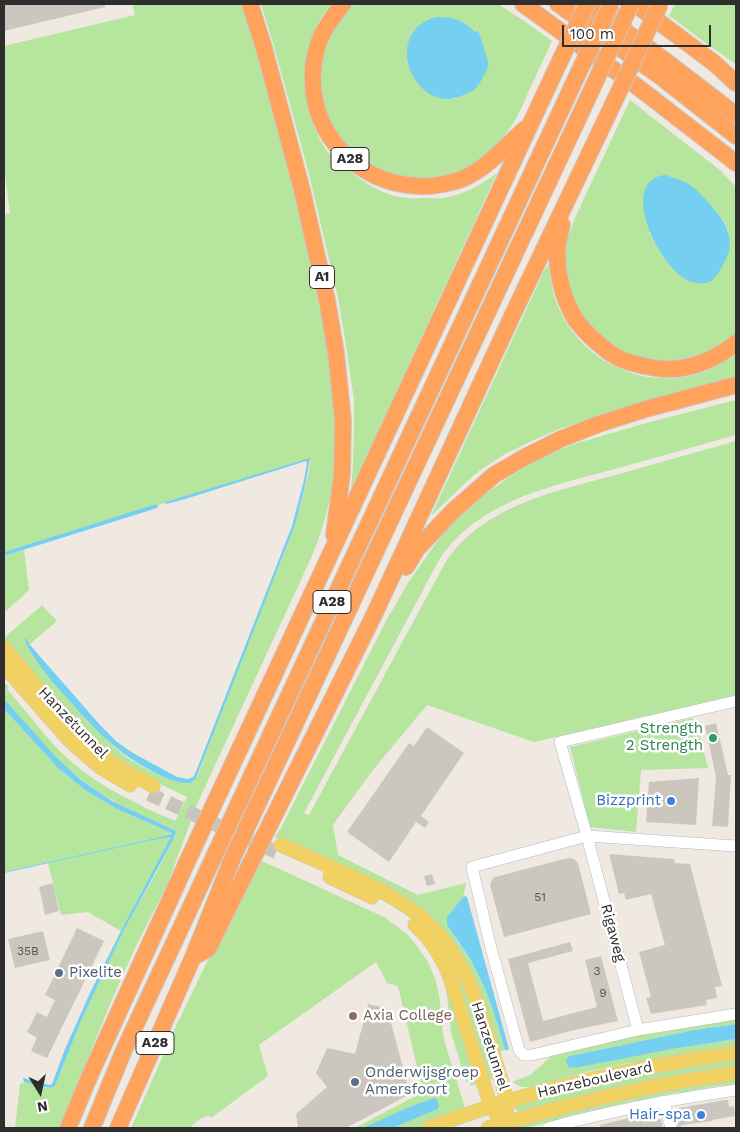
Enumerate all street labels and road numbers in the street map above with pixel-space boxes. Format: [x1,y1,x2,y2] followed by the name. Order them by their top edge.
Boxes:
[331,148,369,170] road number: A28
[310,266,334,288] road number: A1
[313,590,351,614] road number: A28
[34,684,112,762] street label: Hanzetunnel
[597,902,629,964] street label: Rigaweg
[467,999,513,1093] street label: Hanzetunnel
[136,1032,174,1054] road number: A28
[536,1058,654,1102] street label: Hanzeboulevard

